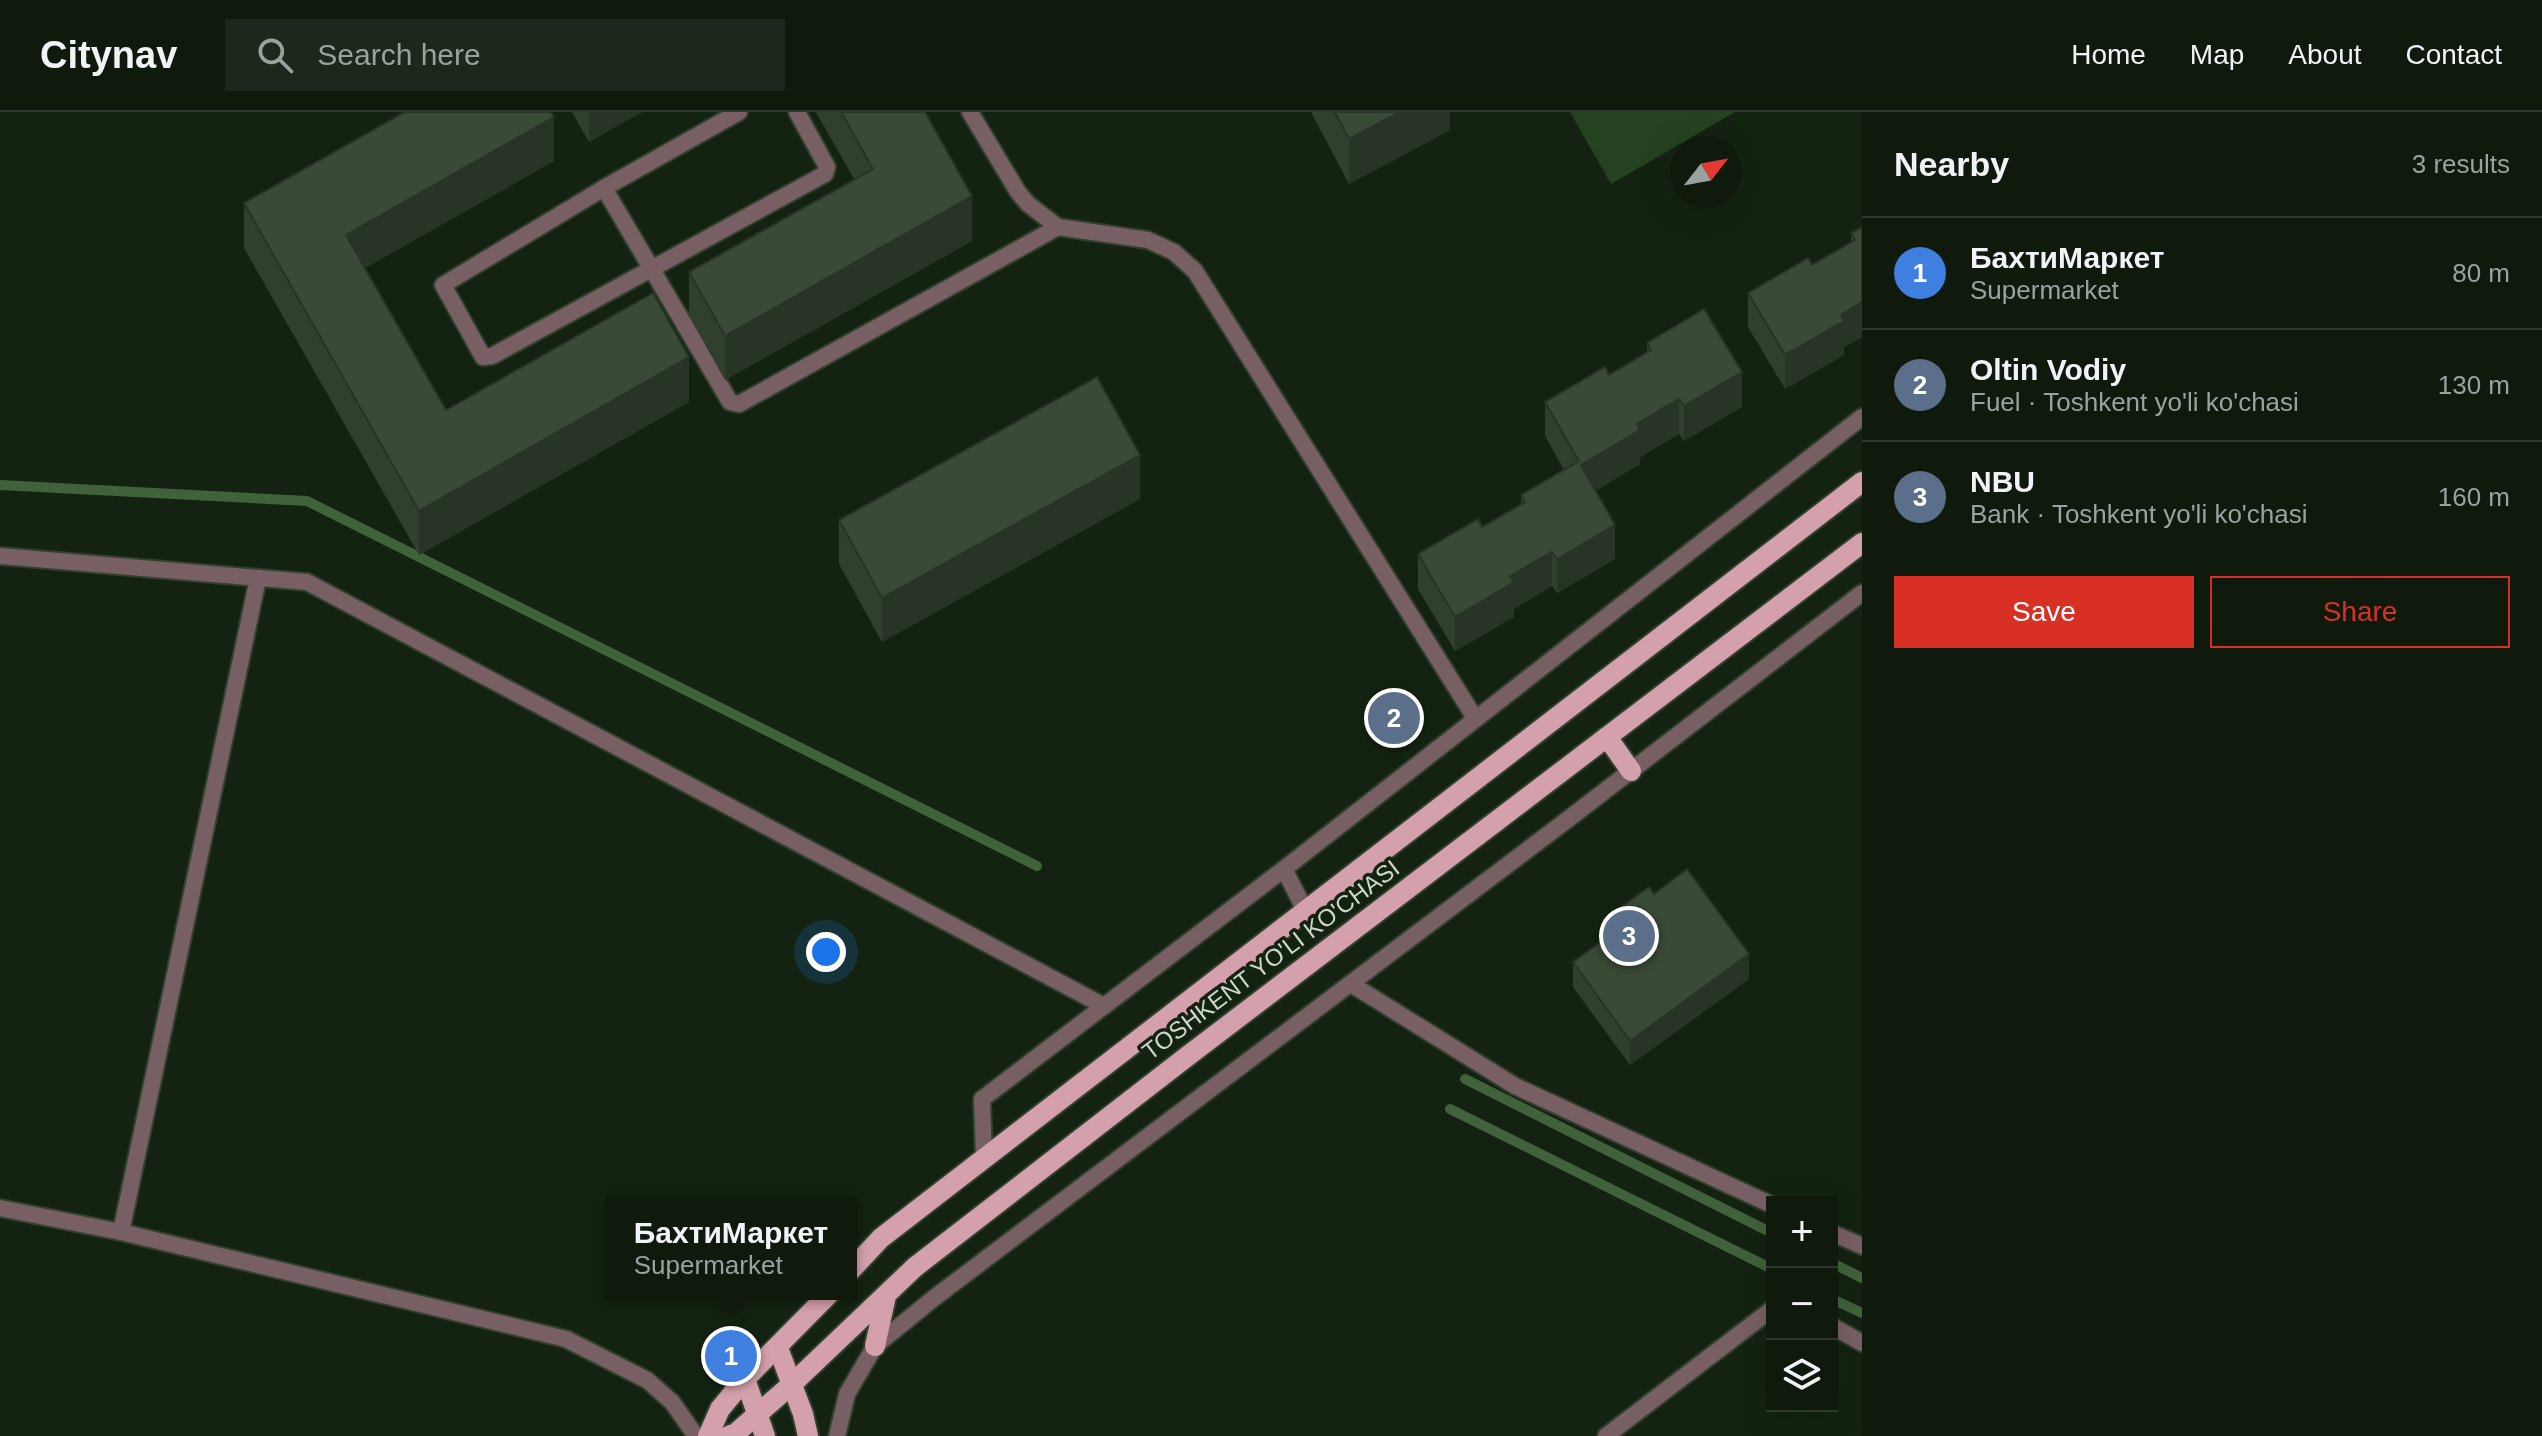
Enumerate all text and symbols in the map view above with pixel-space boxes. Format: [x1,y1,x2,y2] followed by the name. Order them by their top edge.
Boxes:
[225,19,785,91] search box
[253,33,297,77] icon: search
[40,34,177,76] text: Citynav
[317,38,481,71] text: Search here
[2071,39,2146,70] text: Home
[2190,39,2244,70] text: Map
[2288,39,2362,70] text: About
[2406,39,2502,70] text: Contact
[1670,136,1742,208] north arrow
[1894,145,2009,183] text: Nearby
[2412,149,2510,179] text: 3 results
[1970,241,2164,274] text: БахтиМаркет
[1913,258,1927,288] text: 1
[2452,258,2510,288] text: 80 m
[1970,275,2119,305] text: Supermarket
[1970,353,2126,386] text: Oltin Vodiy
[1913,370,1927,400] text: 2
[2438,370,2510,400] text: 130 m
[1970,387,2299,417] text: Fuel · Toshkent yo'li ko'chasi
[1970,465,2035,498] text: NBU
[1913,482,1927,512] text: 3
[2438,482,2510,512] text: 160 m
[1970,499,2308,529] text: Bank · Toshkent yo'li ko'chasi
[1894,576,2194,648] button: Save
[2210,576,2510,648] button: Share
[1368,688,1420,748] pin: 2
[1137,854,1404,1065] street label: TOSHKENT YO'LI KO'CHASI
[1603,906,1655,966] pin: 3
[806,932,846,972] your location
[605,1196,857,1300] popup
[1766,1196,1838,1412] map controls
[1766,1196,1838,1268] button: +
[634,1216,828,1249] text: БахтиМаркет
[634,1250,783,1280] text: Supermarket
[1766,1268,1838,1340] button: −
[705,1326,757,1386] pin: 1
[1766,1340,1838,1412] button: layers

